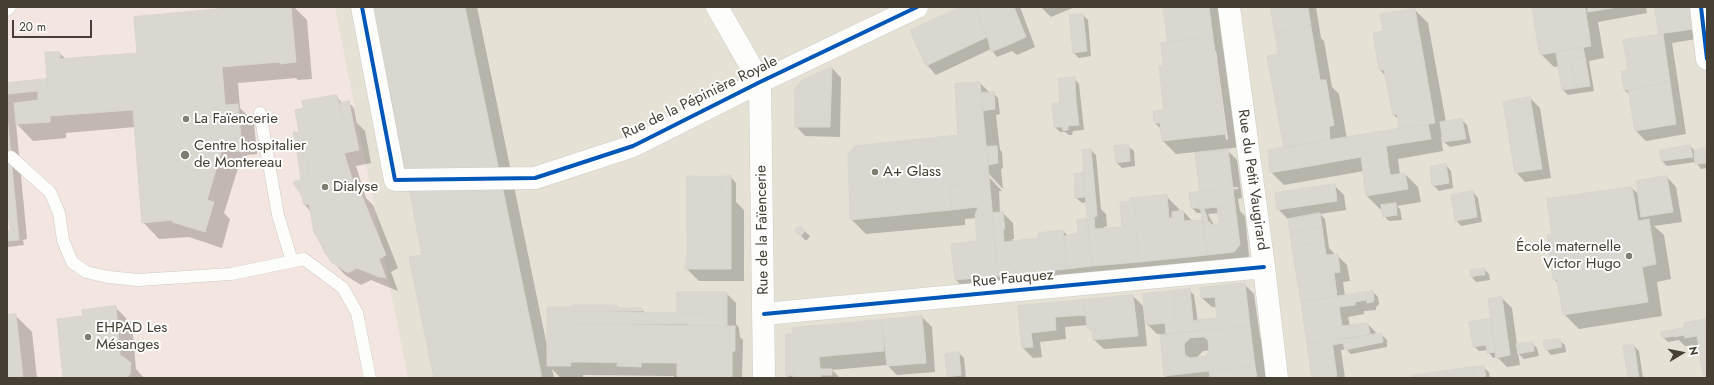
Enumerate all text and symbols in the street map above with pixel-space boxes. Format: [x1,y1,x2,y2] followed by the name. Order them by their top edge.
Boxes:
[14,12,94,38] scale bar
[19,18,46,36] text: 20 m
[619,53,781,143] street label: Rue de la Pépinière Royale
[1233,108,1271,252] street label: Rue du Petit Vaugirard
[194,110,278,128] place label: La Faïencerie
[181,114,191,124] marker: La Faïencerie
[194,137,306,172] place label: Centre hospitalier de Montereau
[179,149,191,161] marker: Centre hospitalier de Montereau
[883,163,941,181] place label: A+ Glass
[753,165,773,295] street label: Rue de la Faïencerie
[870,167,880,177] marker: A+ Glass
[333,178,378,196] place label: Dialyse
[320,182,330,192] marker: Dialyse
[1516,238,1621,273] place label: École maternelle Victor Hugo
[1624,251,1634,261] marker: École maternelle Victor Hugo
[972,266,1054,292] street label: Rue Fauquez
[96,319,167,354] place label: EHPAD Les Mésanges
[83,332,93,342] marker: EHPAD Les Mésanges
[1662,333,1702,373] north arrow
[1685,345,1702,357] text: N

